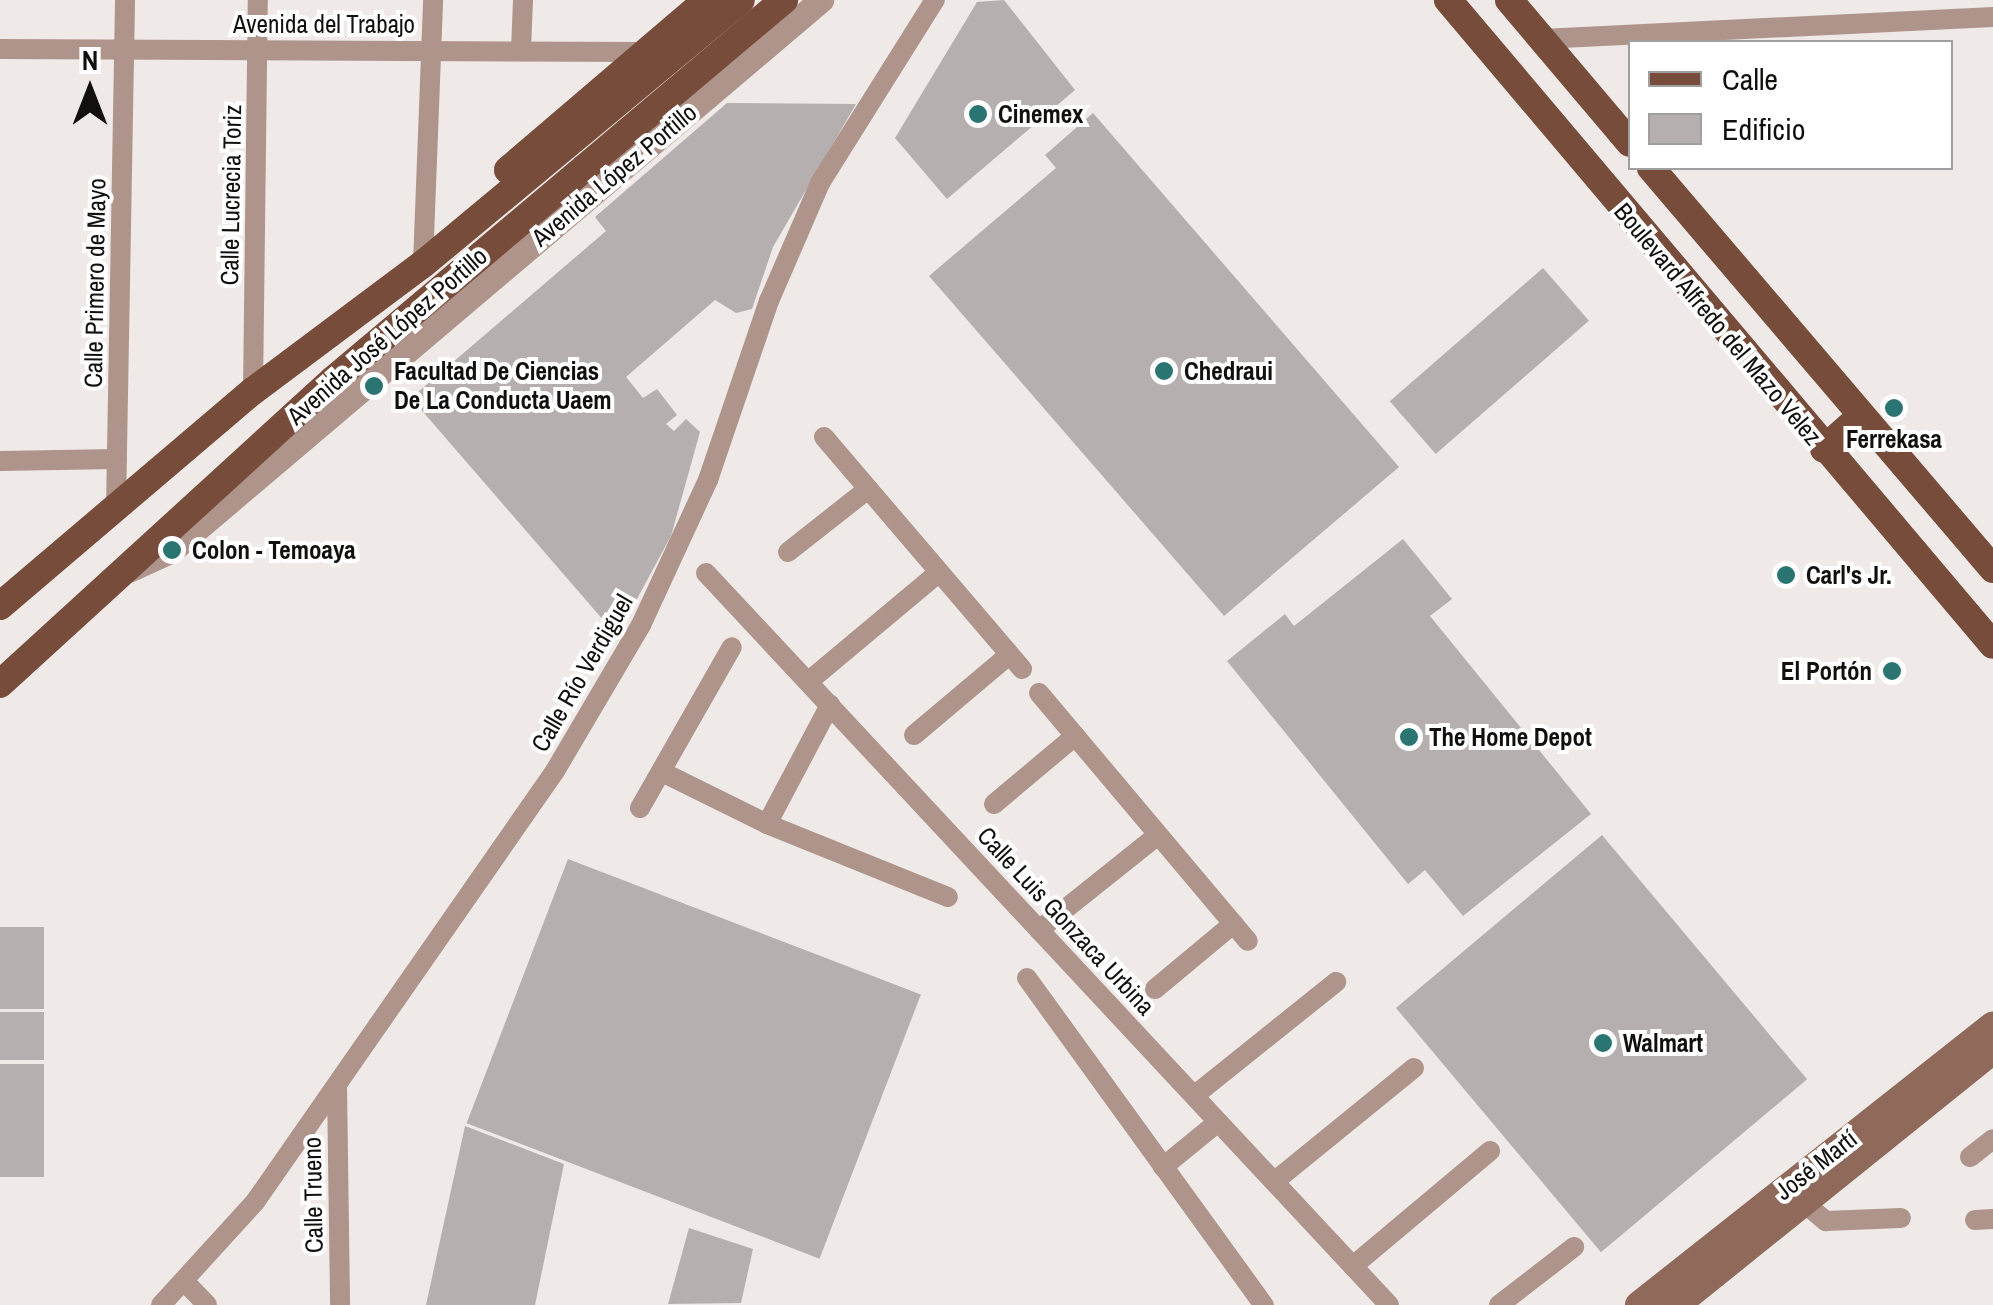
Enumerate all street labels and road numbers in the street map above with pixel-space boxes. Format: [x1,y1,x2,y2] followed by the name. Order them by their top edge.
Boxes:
[233,9,415,39] street label: Avenida del Trabajo
[525,97,703,253] street label: Avenida López Portillo
[214,104,248,286] street label: Calle Lucrecia Toriz
[78,178,112,388] street label: Calle Primero de Mayo
[1608,197,1828,451] street label: Boulevard Alfredo del Mazo Velez
[281,241,493,431] street label: Avenida José López Portillo
[525,589,639,757] street label: Calle Río Verdiguel
[971,821,1161,1021] street label: Calle Luis Gonzaca Urbina
[1769,1124,1863,1206] street label: José Martí
[297,1136,329,1254] street label: Calle Trueno

